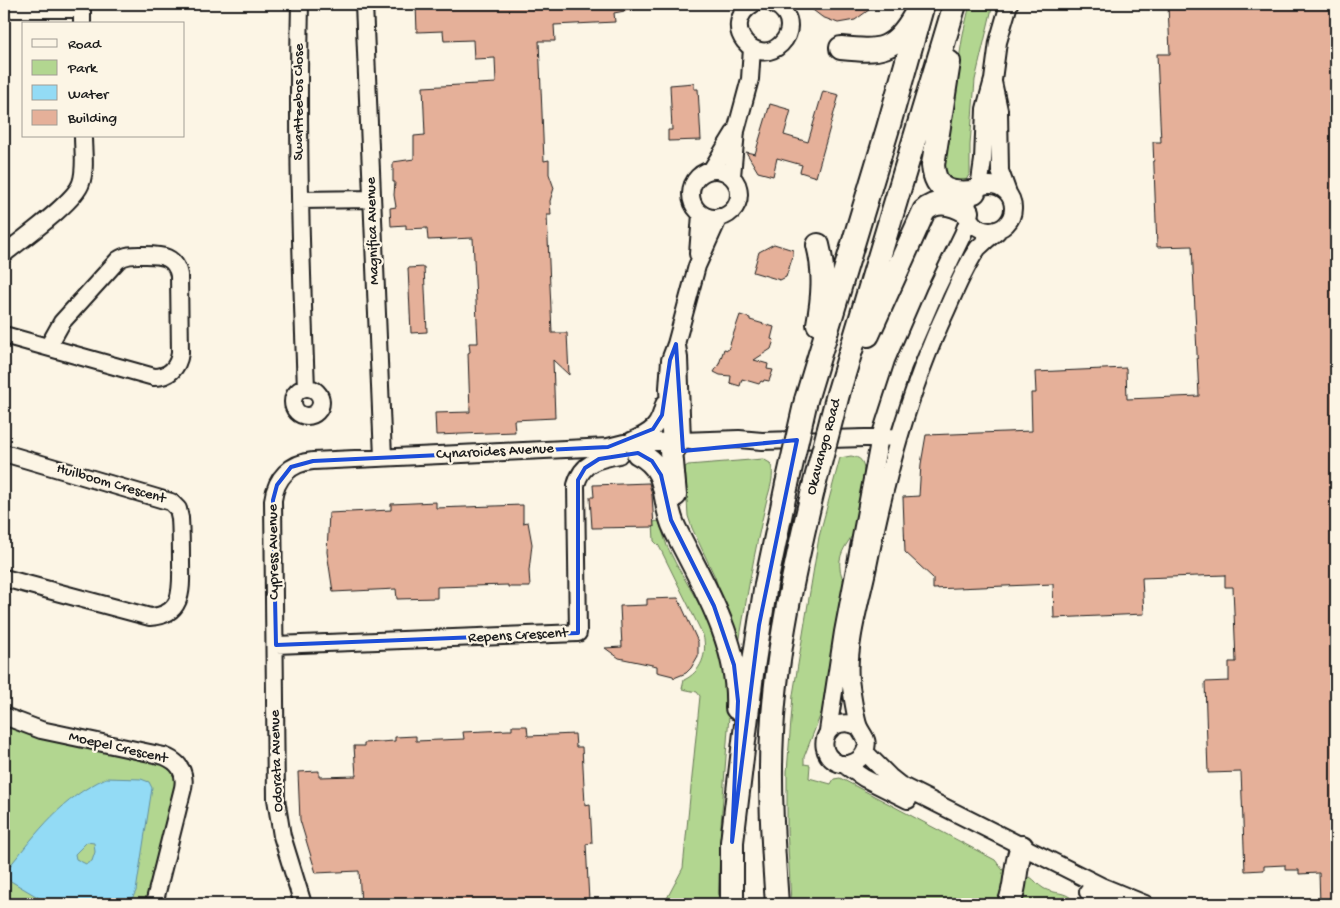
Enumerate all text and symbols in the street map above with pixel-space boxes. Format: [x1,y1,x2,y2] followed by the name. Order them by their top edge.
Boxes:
[22,22,185,138] legend
[68,36,102,54] text: Road
[290,43,308,161] street label: Swartteebos Close
[67,60,98,78] text: Park
[68,86,110,104] text: Water
[67,110,117,128] text: Building
[362,177,384,285] street label: Magnifica Avenue
[803,396,846,497] street label: Okavango Road
[436,440,555,464] street label: Cynaroides Avenue
[54,460,169,509] street label: Huilboom Crescent
[264,504,284,600] street label: Cypress Avenue
[468,624,570,648] street label: Repens Crescent
[266,709,288,812] street label: Odorata Avenue
[67,728,171,769] street label: Moepel Crescent

